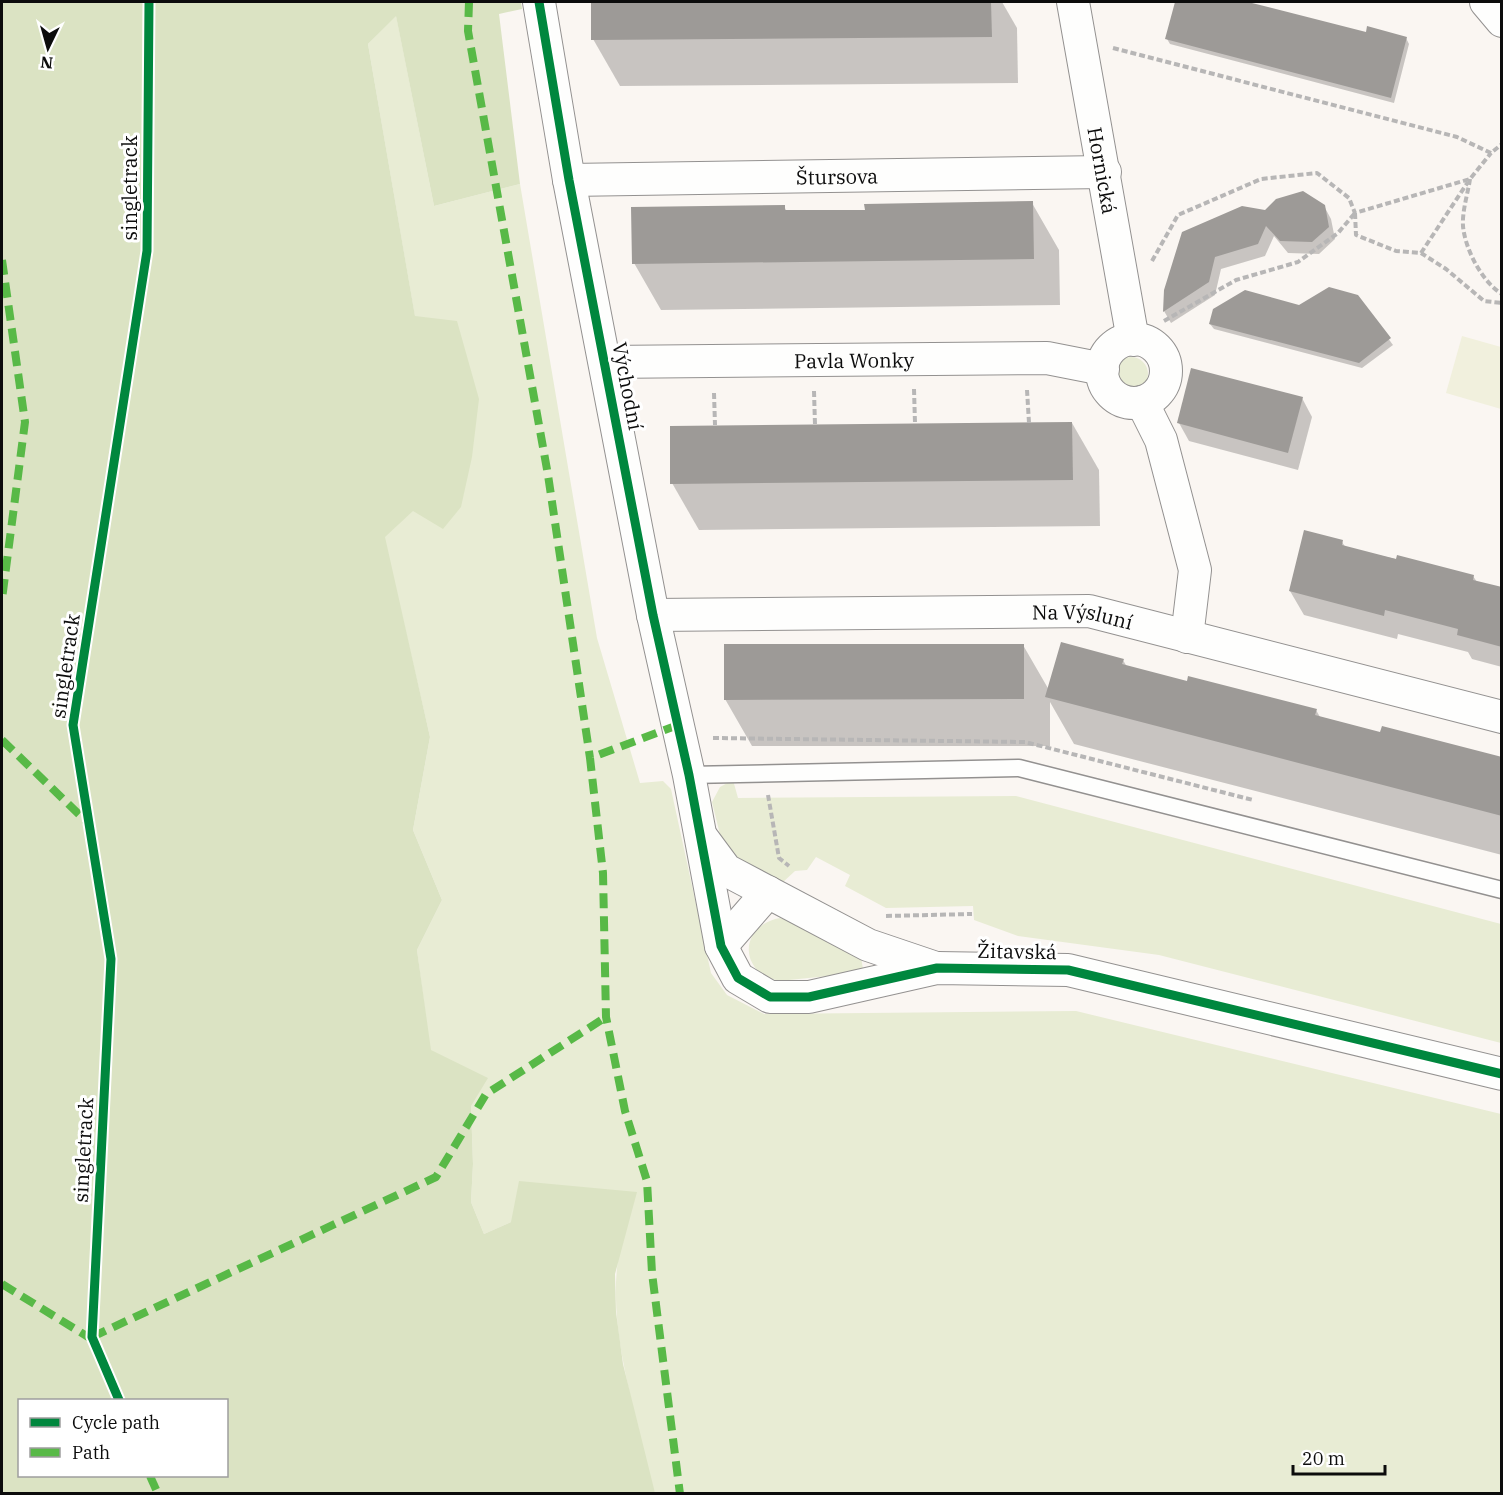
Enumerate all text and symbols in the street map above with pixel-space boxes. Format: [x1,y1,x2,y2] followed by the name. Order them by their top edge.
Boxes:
[18,18,78,78] north arrow
[40,52,54,73] text: N
[1082,125,1124,216] street label: Hornická
[116,135,143,241] street label: singletrack
[796,162,878,190] street label: Štursova
[606,340,650,432] street label: Východní
[794,346,914,374] street label: Pavla Wonky
[1032,597,1136,635] street label: Na Výsluní
[44,612,86,720] street label: singletrack
[977,937,1057,965] street label: Žitavská
[67,1096,99,1203] street label: singletrack
[18,1399,228,1477] legend
[72,1411,160,1434] text: Cycle path
[1293,1438,1384,1476] scale bar
[72,1441,110,1464] text: Path
[1302,1447,1345,1470] text: 20 m

